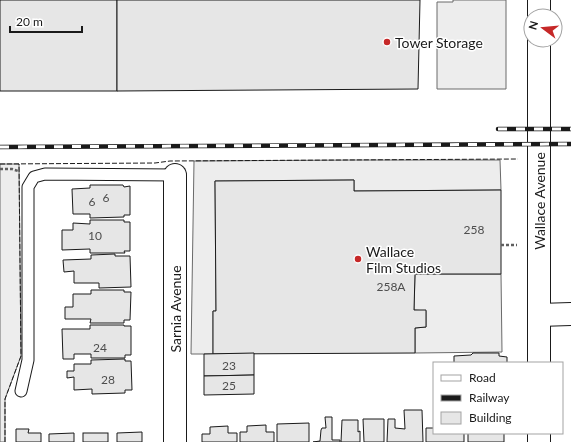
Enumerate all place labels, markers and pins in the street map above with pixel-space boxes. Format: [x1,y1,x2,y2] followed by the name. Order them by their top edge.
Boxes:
[395,34,483,51] place label: Tower Storage
[382,37,392,47] marker: Tower Storage
[366,243,441,276] place label: Wallace Film Studios
[353,254,363,264] marker: Wallace Film Studios

